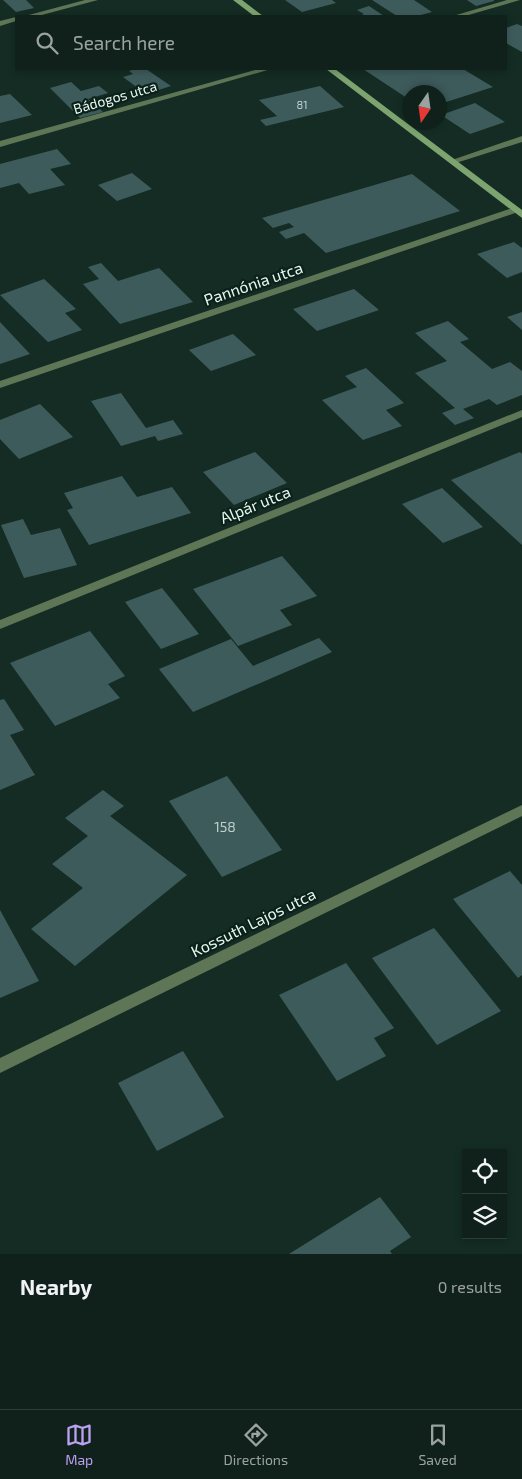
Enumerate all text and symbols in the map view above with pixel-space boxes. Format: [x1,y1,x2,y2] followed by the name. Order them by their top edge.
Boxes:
[15,15,507,70] search box
[33,29,61,57] icon: search
[73,31,175,54] text: Search here
[71,77,159,117] street label: Bádogos utca
[402,85,447,130] north arrow
[296,98,308,111] house number: 81
[201,257,305,309] street label: Pannónia utca
[217,481,293,527] street label: Alpár utca
[214,818,236,835] house number: 158
[188,884,319,961] street label: Kossuth Lajos utca
[462,1149,507,1239] map controls
[462,1149,507,1194] button: locate
[462,1194,507,1239] button: layers
[20,1274,92,1299] text: Nearby
[438,1277,502,1296] text: 0 results
[65,1421,93,1468] tab: Map
[224,1421,288,1468] tab: Directions
[418,1421,457,1468] tab: Saved

